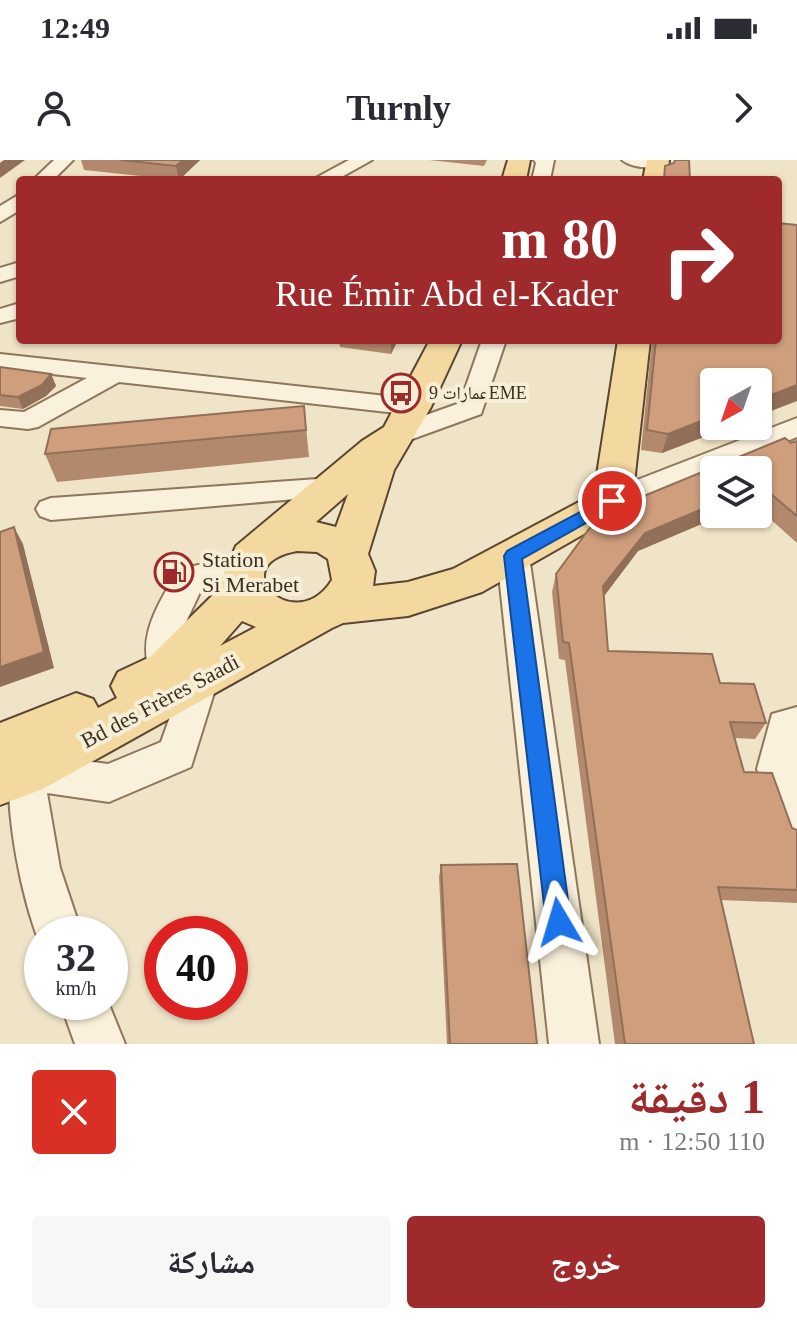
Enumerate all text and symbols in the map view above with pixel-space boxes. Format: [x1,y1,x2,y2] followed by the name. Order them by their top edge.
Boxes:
[40,11,110,44] text: 12:49
[32,86,76,130] icon: person
[721,86,765,130] icon: forward
[346,88,451,128] text: Turnly
[501,208,618,270] text: 80 m
[646,208,750,312] icon: right
[275,274,618,314] text: Rue Émir Abd el-Kader
[700,368,772,440] north arrow
[700,368,772,528] map controls
[380,372,422,414] bus stop icon: عمارات 9EME
[429,383,527,403] place label: عمارات 9EME
[700,456,772,528] button: layers
[578,467,646,535] pin
[590,479,634,523] icon: arrive
[202,547,299,597] place label: Station Si Merabet
[153,551,195,593] fuel station icon: Station Si Merabet
[77,649,243,753] street label: Bd des Frères Saadi
[517,880,601,964] position arrow
[144,916,248,1020] speed limit sign: 40
[56,935,96,980] text: 32
[55,977,97,999] text: km/h
[32,1070,116,1154] button: close
[628,1070,765,1123] text: 1 دقيقة
[619,1127,765,1156] text: 110 m · 12:50
[32,1216,391,1308] button: مشاركة
[407,1216,765,1308] button: خروج

